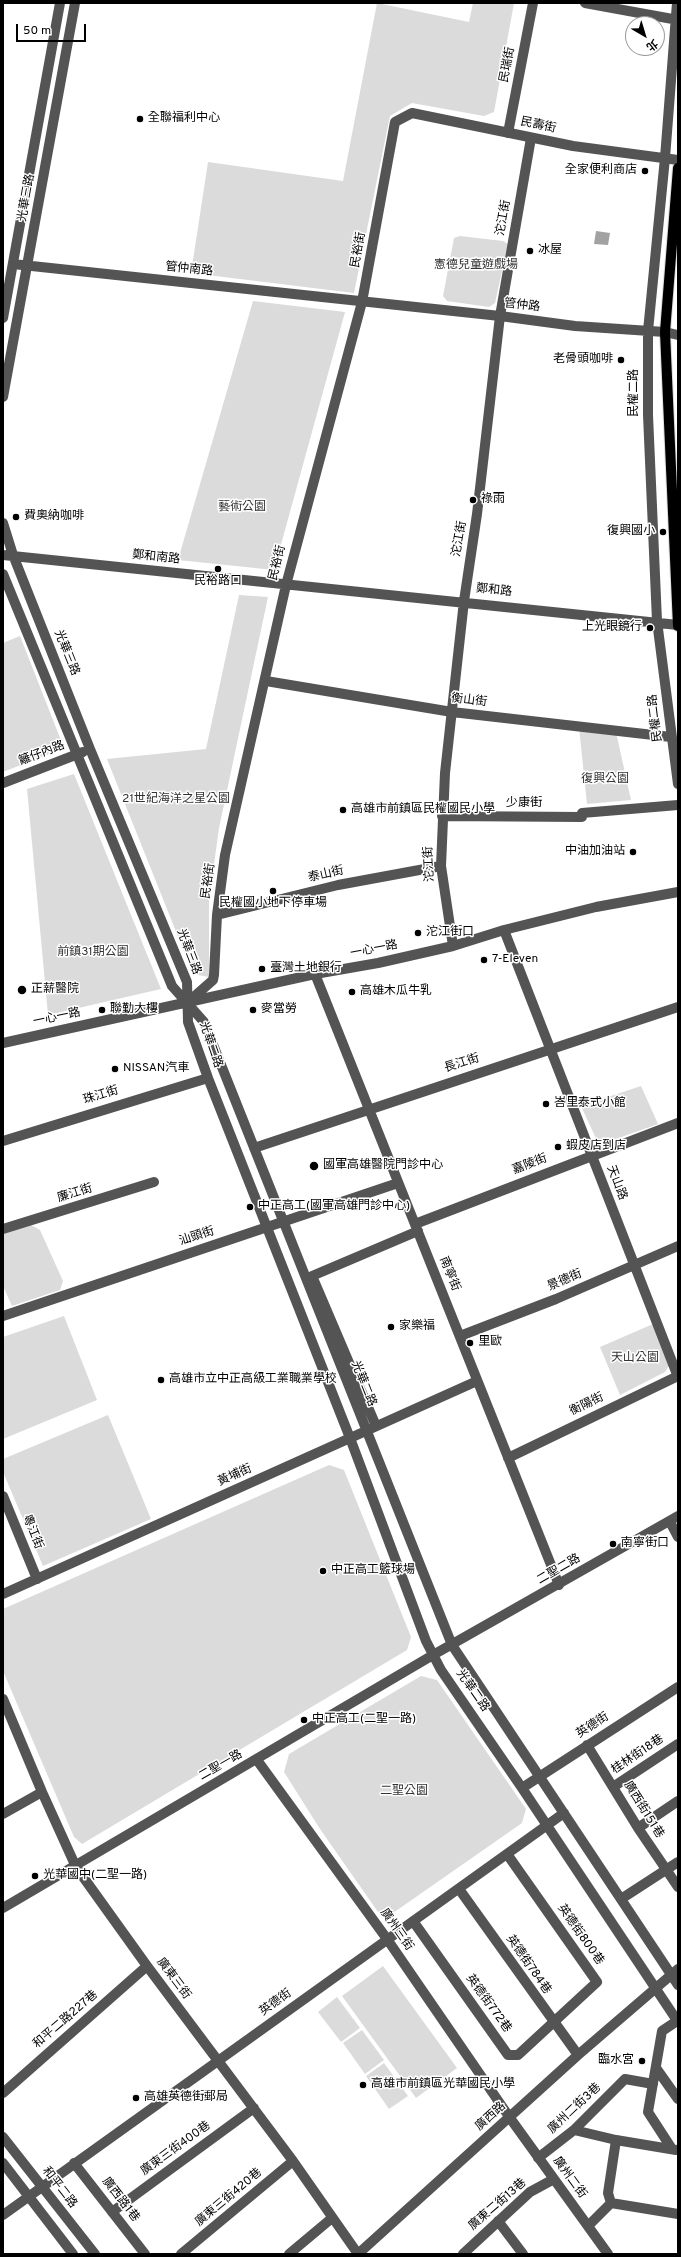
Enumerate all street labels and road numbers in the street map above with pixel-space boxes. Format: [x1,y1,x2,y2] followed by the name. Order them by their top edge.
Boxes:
[497,46,519,84] street label: 民瑞街
[519,115,557,137] street label: 民壽街
[16,173,38,223] street label: 光華三路
[494,199,514,237] street label: 沱江街
[349,231,369,269] street label: 民裕街
[164,260,214,280] street label: 管仲南路
[503,297,541,315] street label: 管仲路
[628,369,642,417] street label: 民權二路
[450,520,470,558] street label: 沱江街
[267,544,289,582] street label: 民裕街
[131,548,181,568] street label: 鄭和南路
[475,582,513,600] street label: 鄭和路
[50,628,82,678] street label: 光華三路
[450,692,488,710] street label: 衡山街
[646,693,666,743] street label: 民權二路
[17,739,67,769] street label: 籬仔內路
[506,797,542,811] street label: 少康街
[422,846,438,882] street label: 沱江街
[199,862,219,900] street label: 民裕街
[307,864,345,886] street label: 泰山街
[173,927,203,977] street label: 光華三路
[349,938,399,962] street label: 一心一路
[32,1006,82,1030] street label: 一心一路
[195,1020,225,1070] street label: 光華二路
[443,1052,481,1076] street label: 長江街
[82,1084,120,1108] street label: 珠江街
[511,1152,549,1178] street label: 嘉陵街
[603,1164,629,1202] street label: 天山路
[56,1182,94,1206] street label: 廉江街
[178,1225,216,1249] street label: 汕頭街
[436,1255,462,1293] street label: 南寧街
[546,1267,584,1295] street label: 景德街
[347,1359,379,1409] street label: 光華二路
[568,1391,606,1419] street label: 衡陽街
[216,1462,254,1490] street label: 黃埔街
[19,1513,45,1551] street label: 粵江街
[535,1552,583,1588] street label: 二聖二路
[452,1667,492,1715] street label: 光華二路
[574,1710,612,1742] street label: 英德街
[609,1732,667,1778] street label: 桂林街18巷
[197,1748,245,1784] street label: 二聖一路
[620,1779,666,1841] street label: 廣西街151巷
[554,1902,606,1968] street label: 英德街800巷
[376,1906,416,1954] street label: 廣州三街
[502,1933,554,1997] street label: 英德街784巷
[153,1955,193,2003] street label: 廣東三街
[462,1972,514,2036] street label: 英德街772巷
[257,1987,295,2019] street label: 英德街
[31,1988,101,2052] street label: 和平二路227巷
[546,2081,604,2137] street label: 廣州二街3巷
[473,2100,509,2134] street label: 廣西路
[138,2119,214,2179] street label: 廣東三街400巷
[549,2154,589,2202] street label: 廣州二街
[39,2165,79,2211] street label: 和平二路
[193,2166,265,2230] street label: 廣東三街420巷
[98,2175,142,2225] street label: 廣西路1巷
[466,2176,530,2234] street label: 廣東二街13巷

